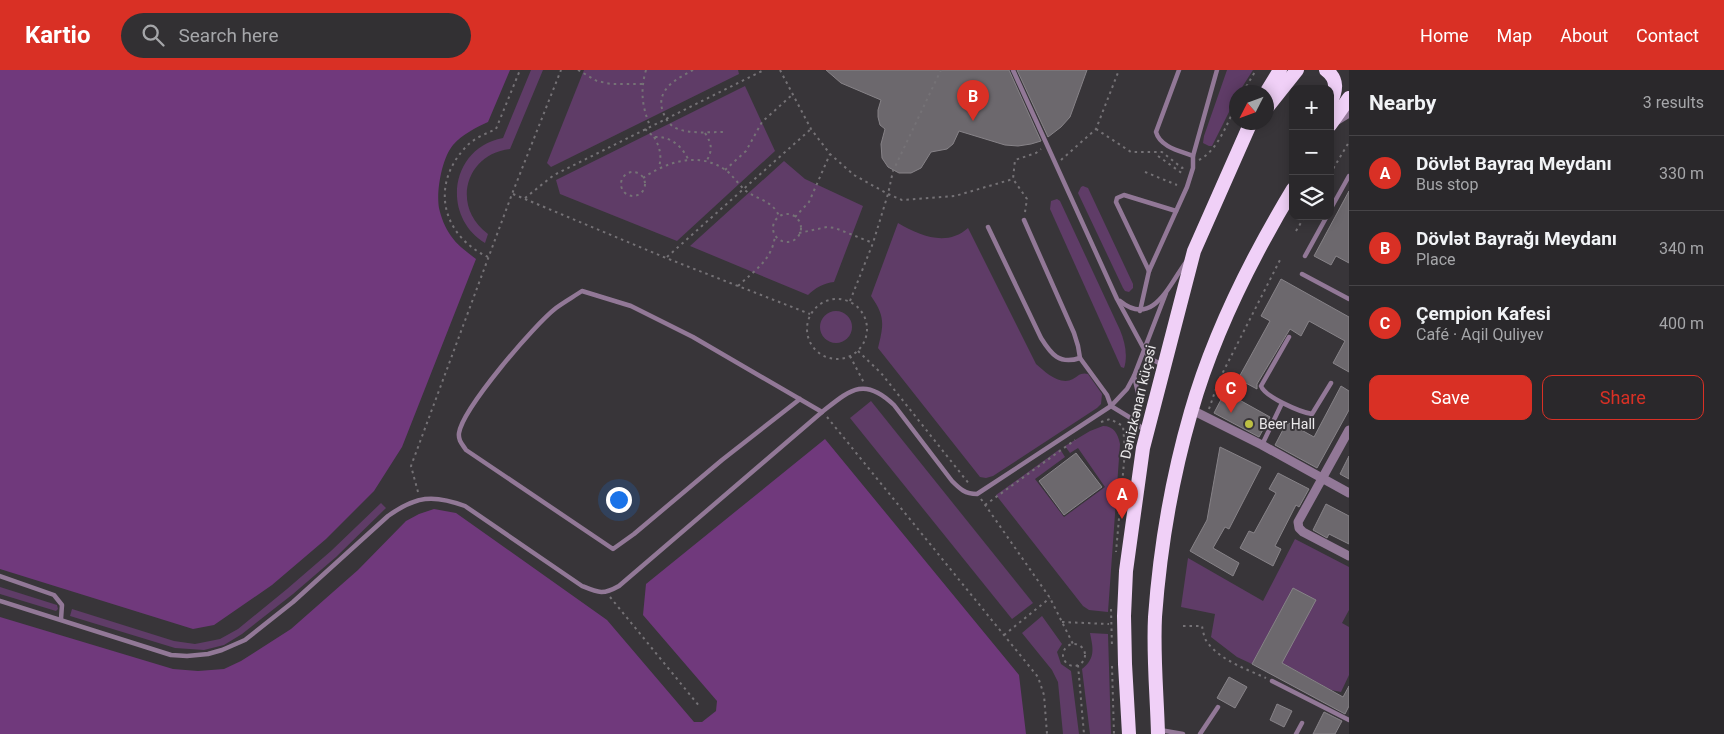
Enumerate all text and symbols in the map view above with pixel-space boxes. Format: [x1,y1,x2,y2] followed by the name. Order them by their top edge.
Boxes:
[121,13,471,58] search box
[25,21,91,49] text: Kartio
[139,21,167,49] icon: search
[179,24,278,47] text: Search here
[1420,25,1469,46] text: Home
[1497,25,1532,46] text: Map
[1560,25,1608,46] text: About
[1636,25,1699,46] text: Contact
[957,80,989,121] pin: B
[1229,85,1274,130] north arrow
[1289,85,1334,220] map controls
[1289,85,1334,130] button: +
[1369,91,1436,115] text: Nearby
[1643,93,1704,112] text: 3 results
[1289,130,1334,175] button: −
[1416,152,1612,175] text: Dövlət Bayraq Meydanı
[1380,164,1390,183] text: A
[1659,164,1704,183] text: 330 m
[1289,175,1334,220] button: layers
[1416,175,1478,194] text: Bus stop
[1416,227,1617,250] text: Dövlət Bayrağı Meydanı
[1380,239,1390,258] text: B
[1659,239,1704,258] text: 340 m
[1416,250,1456,269] text: Place
[1416,302,1551,325] text: Çempion Kafesi
[1380,314,1390,333] text: C
[1659,314,1704,333] text: 400 m
[1416,325,1544,344] text: Café · Aqil Quliyev
[1117,344,1159,460] street label: Dənizkənarı küçəsi
[1215,372,1247,413] pin: C
[1369,375,1532,420] button: Save
[1542,375,1704,420] button: Share
[1259,416,1315,432] place label: Beer Hall
[1243,418,1255,430] marker: Beer Hall
[1106,478,1138,519] pin: A
[606,487,632,513] your location

